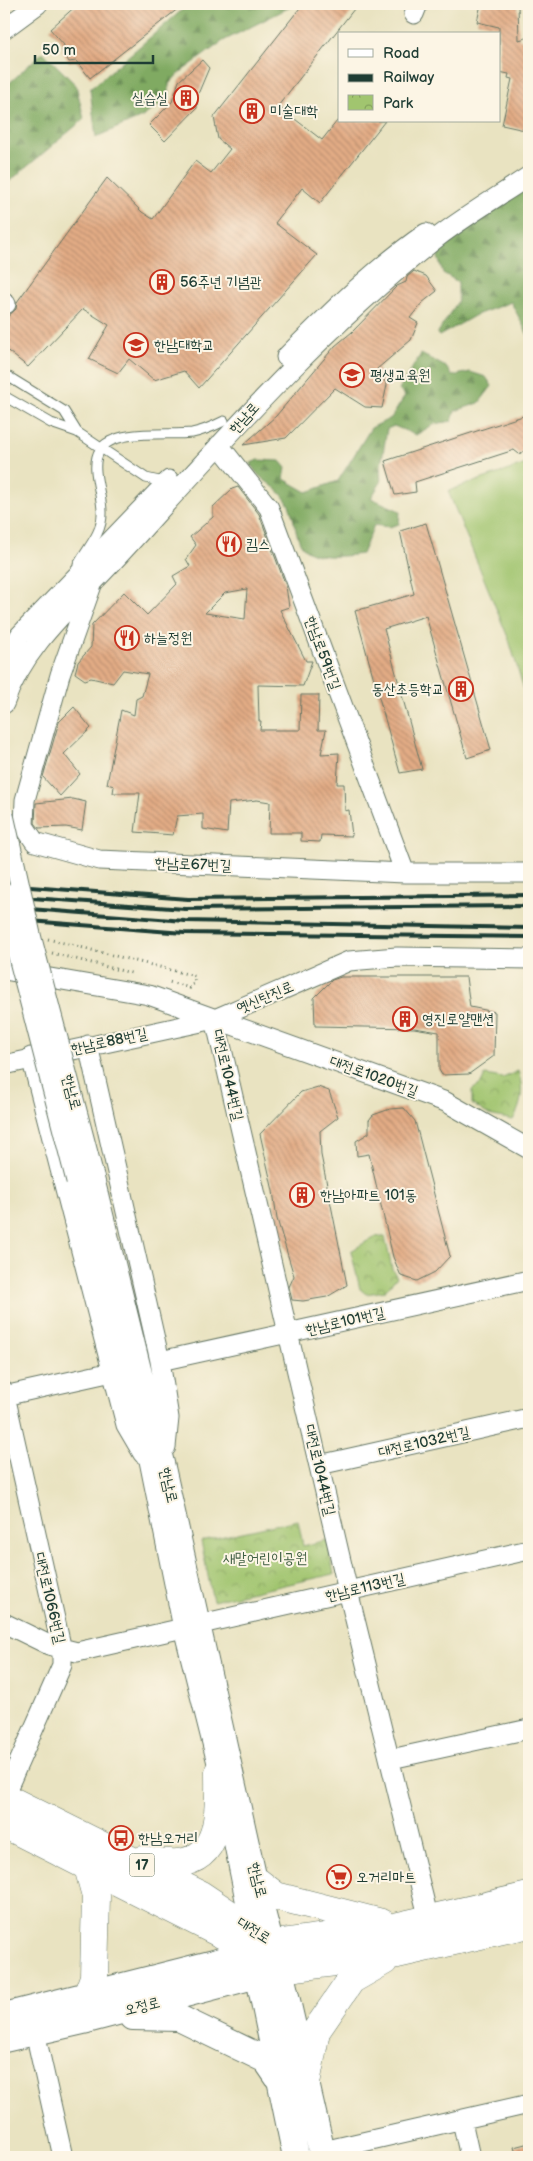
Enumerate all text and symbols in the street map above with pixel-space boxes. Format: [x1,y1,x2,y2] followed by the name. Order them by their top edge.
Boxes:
[35,32,152,64] scale bar
[338,32,500,122] legend
[42,41,76,60] text: 50 m
[383,44,419,63] text: Road
[383,68,434,87] text: Railway
[173,85,199,111] building icon: 실습실
[132,89,168,108] place label: 실습실
[383,94,414,113] text: Park
[239,98,265,124] building icon: 미술대학
[270,102,318,121] place label: 미술대학
[149,269,175,295] building icon: 56주년 기념관
[180,273,262,292] place label: 56주년 기념관
[123,332,149,358] school or university icon: 한남대학교
[154,336,214,355] place label: 한남대학교
[339,362,365,388] school or university icon: 평생교육원
[370,366,430,385] place label: 평생교육원
[225,399,264,438] street label: 한남로
[216,531,242,557] restaurant icon: 킴스
[246,535,270,554] place label: 킴스
[300,613,345,693] street label: 한남로59번길
[114,625,140,651] restaurant icon: 하늘정원
[144,629,192,648] place label: 하늘정원
[448,676,474,702] building icon: 동산초등학교
[372,680,444,699] place label: 동산초등학교
[154,854,232,875] street label: 한남로67번길
[234,977,297,1018] street label: 옛신탄진로
[392,1006,418,1032] building icon: 영진로얄맨션
[422,1010,494,1029] place label: 영진로얄맨션
[69,1024,149,1059] street label: 한남로88번길
[208,1028,247,1123] street label: 대전로1044번길
[327,1052,421,1101] street label: 대전로1020번길
[58,1072,85,1112] street label: 한남로
[289,1182,315,1208] building icon: 한남아파트 101동
[320,1186,417,1205] place label: 한남아파트 101동
[304,1303,387,1340] street label: 한남로101번길
[300,1423,339,1518] street label: 대전로1044번길
[377,1423,472,1462] street label: 대전로1032번길
[155,1465,182,1505] street label: 한남로
[223,1549,307,1568] park label: 새말어린이공원
[30,1551,69,1646] street label: 대전로1066번길
[323,1569,407,1606] street label: 한남로113번길
[108,1825,134,1851] bus stop icon: 한남오거리
[138,1829,198,1848] place label: 한남오거리
[130,1854,154,1876] road number: 17
[244,1860,271,1900] street label: 한남로
[326,1864,352,1890] supermarket icon: 오거리마트
[356,1868,416,1887] place label: 오거리마트
[233,1913,274,1948] street label: 대전로
[122,1993,162,2020] street label: 오정로

